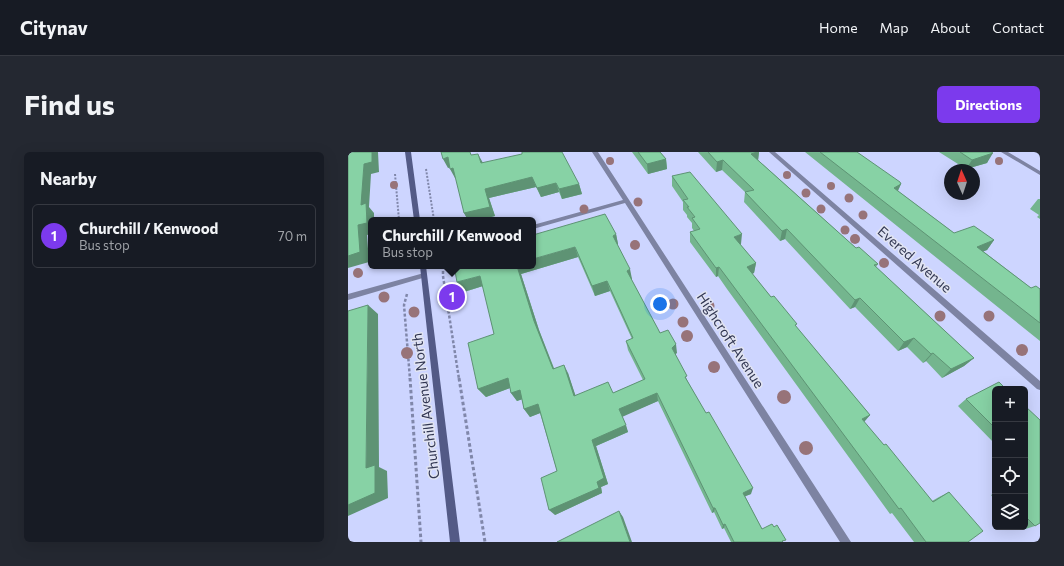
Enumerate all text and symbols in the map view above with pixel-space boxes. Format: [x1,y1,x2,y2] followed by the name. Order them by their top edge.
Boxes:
[20,16,88,39] text: Citynav
[819,19,858,36] text: Home
[880,19,908,36] text: Map
[930,19,970,36] text: About
[992,19,1044,36] text: Contact
[937,86,1040,123] button: Directions
[24,87,115,121] text: Find us
[944,164,980,200] north arrow
[40,168,97,189] text: Nearby
[368,217,536,269] popup
[79,219,218,237] text: Churchill / Kenwood
[874,222,956,296] street label: Evered Avenue
[382,226,522,244] text: Churchill / Kenwood
[51,228,57,244] text: 1
[278,228,307,244] text: 70 m
[79,237,130,253] text: Bus stop
[382,244,433,260] text: Bus stop
[439,282,465,312] pin: 1
[694,289,768,391] street label: Highcroft Avenue
[650,294,670,314] your location
[408,332,442,480] street label: Churchill Avenue North
[992,386,1028,530] map controls
[992,386,1028,422] button: +
[992,422,1028,458] button: −
[992,458,1028,494] button: locate
[992,494,1028,530] button: layers

